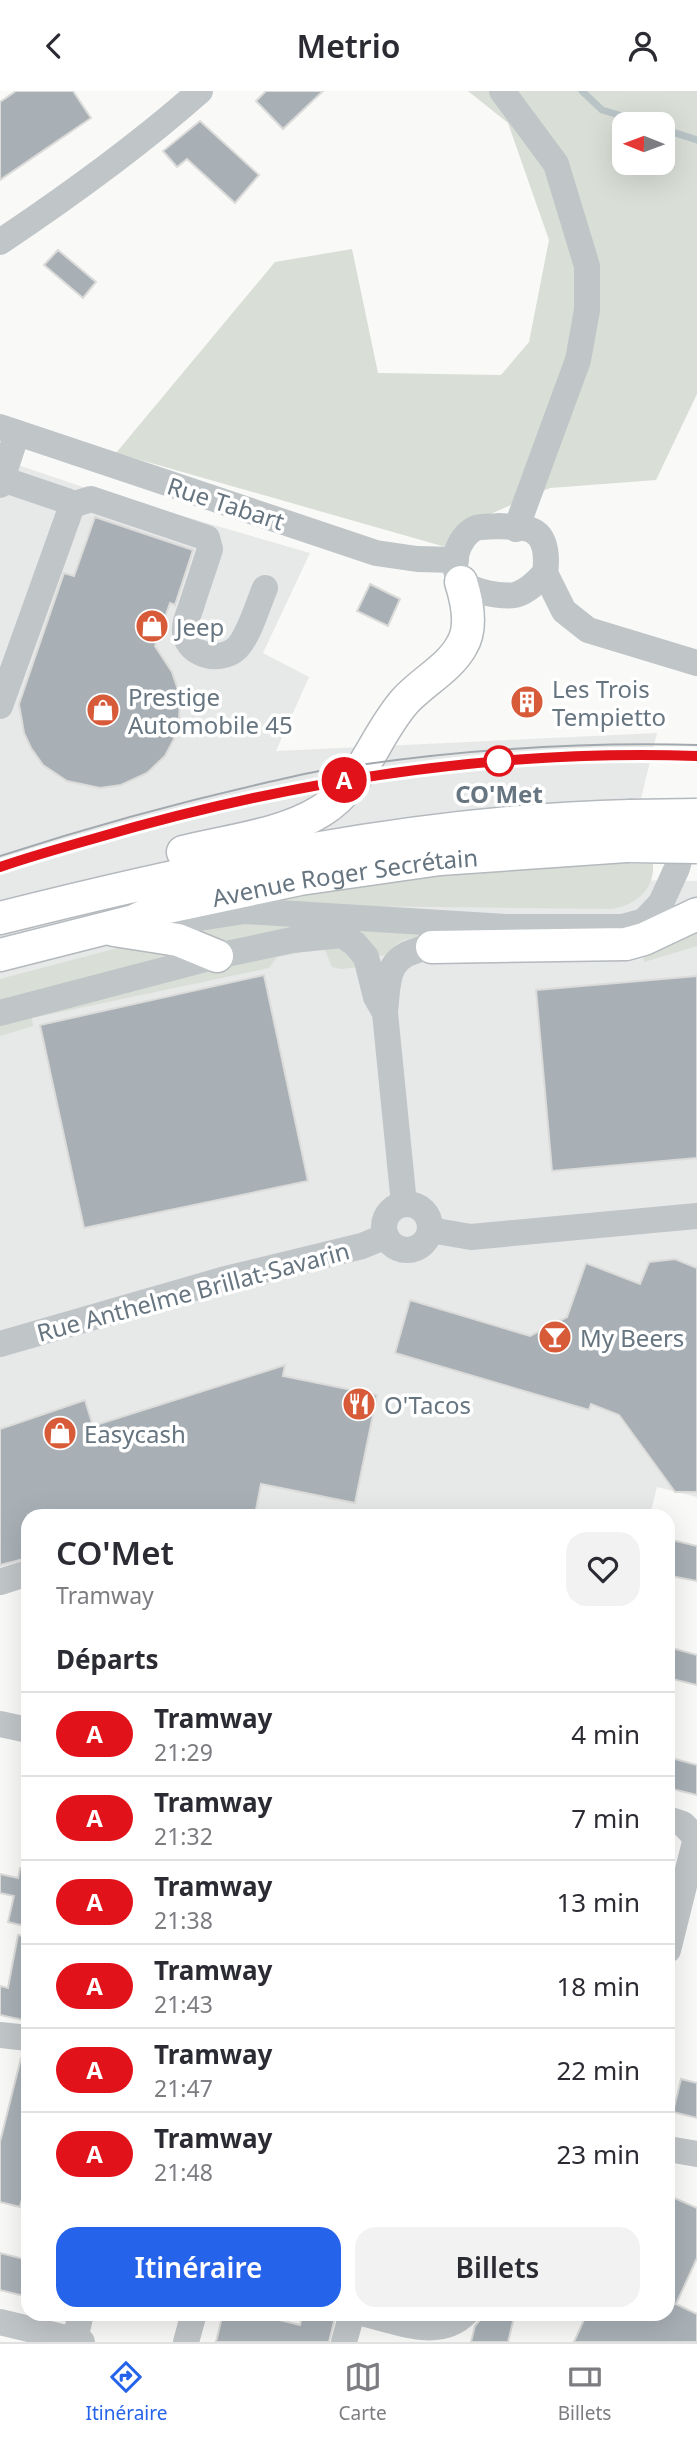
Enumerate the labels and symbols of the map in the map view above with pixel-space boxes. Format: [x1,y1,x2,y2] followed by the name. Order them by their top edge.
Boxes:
[612,112,676,175] north arrow
[163,469,289,538] street label: Rue Tabart
[133,607,171,645] shop icon: Jeep
[174,610,224,643] place label: Jeep
[552,672,666,733] place label: Les Trois Tempietto
[128,680,293,741] place label: Prestige Automobile 45
[508,683,546,721] building icon: Les Trois Tempietto
[84,691,122,729] shop icon: Prestige Automobile 45
[484,746,514,776] marker: CO'Met
[321,757,367,803] line badge: A
[455,777,543,810] place label: CO'Met
[209,840,479,914] street label: Avenue Roger Secrétain
[33,1233,353,1349] street label: Rue Anthelme Brillat-Savarin
[536,1318,574,1356] bar icon: My Beers
[580,1321,684,1354] place label: My Beers
[340,1385,378,1423] restaurant icon: O'Tacos
[384,1388,471,1421] place label: O'Tacos
[41,1414,79,1452] shop icon: Easycash
[84,1417,186,1450] place label: Easycash

